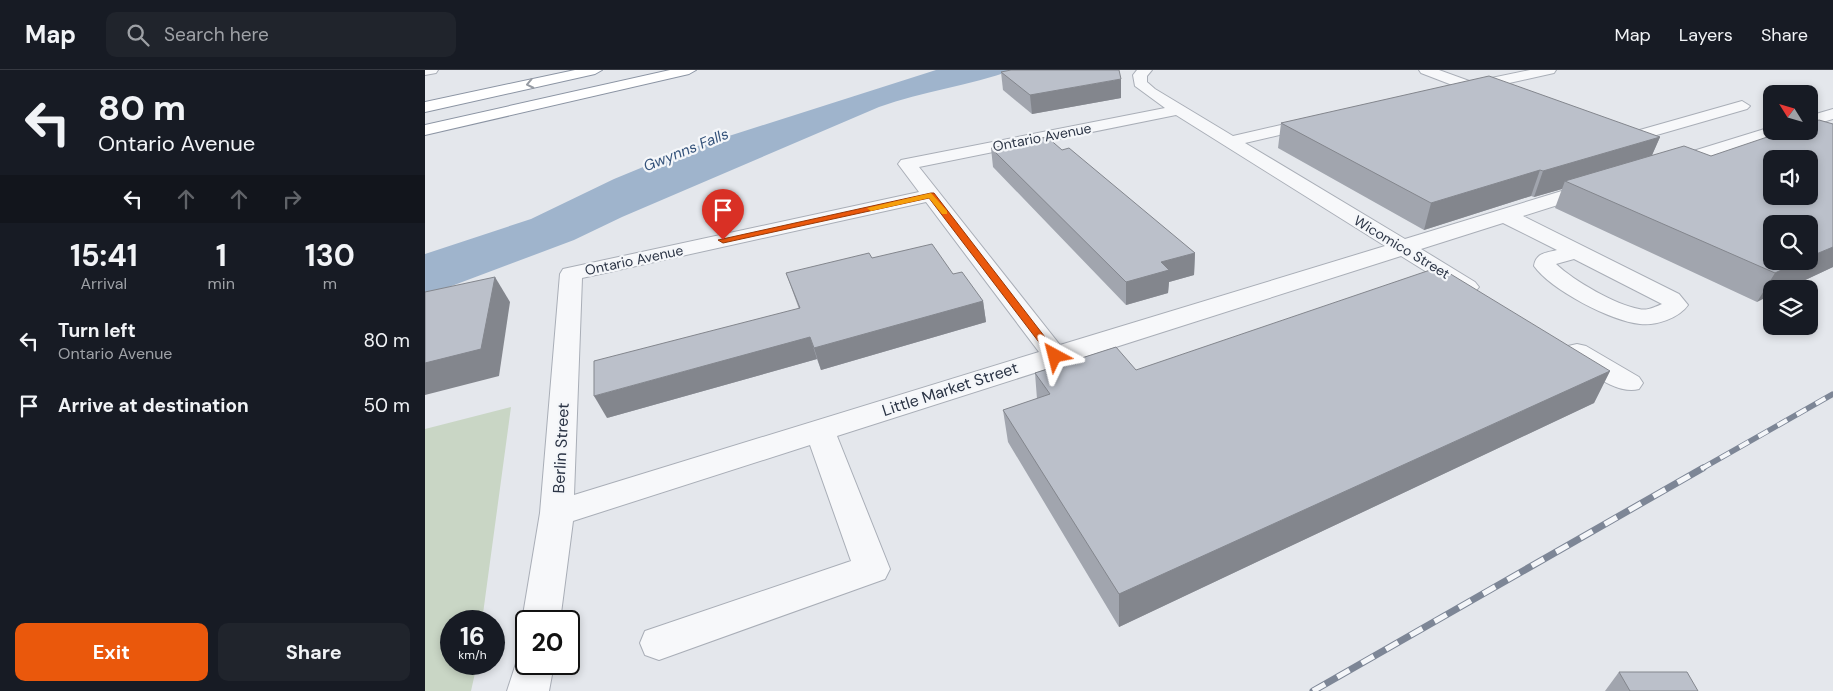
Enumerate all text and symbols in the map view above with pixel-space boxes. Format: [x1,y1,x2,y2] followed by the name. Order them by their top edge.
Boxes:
[106,12,456,57] search box
[25,19,76,50] text: Map
[124,21,152,49] icon: search
[164,22,269,47] text: Search here
[1615,23,1651,47] text: Map
[1679,23,1733,47] text: Layers
[1761,23,1808,47] text: Share
[526,78,535,89] one-way arrow
[98,85,186,131] text: 80 m
[1763,85,1817,140] north arrow
[1763,85,1818,335] map controls
[15,90,80,155] icon: left
[991,119,1093,155] street label: Ontario Avenue
[640,124,732,176] water label: Gwynns Falls
[98,129,255,158] text: Ontario Avenue
[1763,150,1818,205] button: sound
[119,185,147,213] icon: left
[172,185,200,213] icon: ahead
[225,185,253,213] icon: ahead
[278,185,306,213] icon: right
[702,189,744,240] pin
[709,196,737,224] icon: arrive
[1351,211,1453,283] street label: Wicomico Street
[1763,215,1818,270] button: search
[70,236,138,275] text: 15:41
[216,236,227,275] text: 1
[305,236,355,275] text: 130
[583,241,685,279] street label: Ontario Avenue
[80,273,127,294] text: Arrival
[208,273,235,294] text: min
[323,273,337,294] text: m
[1763,280,1818,335] button: layers
[58,318,136,343] text: Turn left
[15,327,43,355] icon: left
[363,328,410,353] text: 80 m
[1028,329,1080,381] position arrow
[58,343,172,364] text: Ontario Avenue
[879,357,1021,421] street label: Little Market Street
[15,392,43,420] icon: arrive
[58,393,249,418] text: Arrive at destination
[363,393,410,418] text: 50 m
[548,402,574,494] street label: Berlin Street
[515,610,580,675] speed limit sign: 20
[460,620,485,653] text: 16
[15,623,208,681] button: Exit
[218,623,410,681] button: Share
[458,647,487,663] text: km/h

